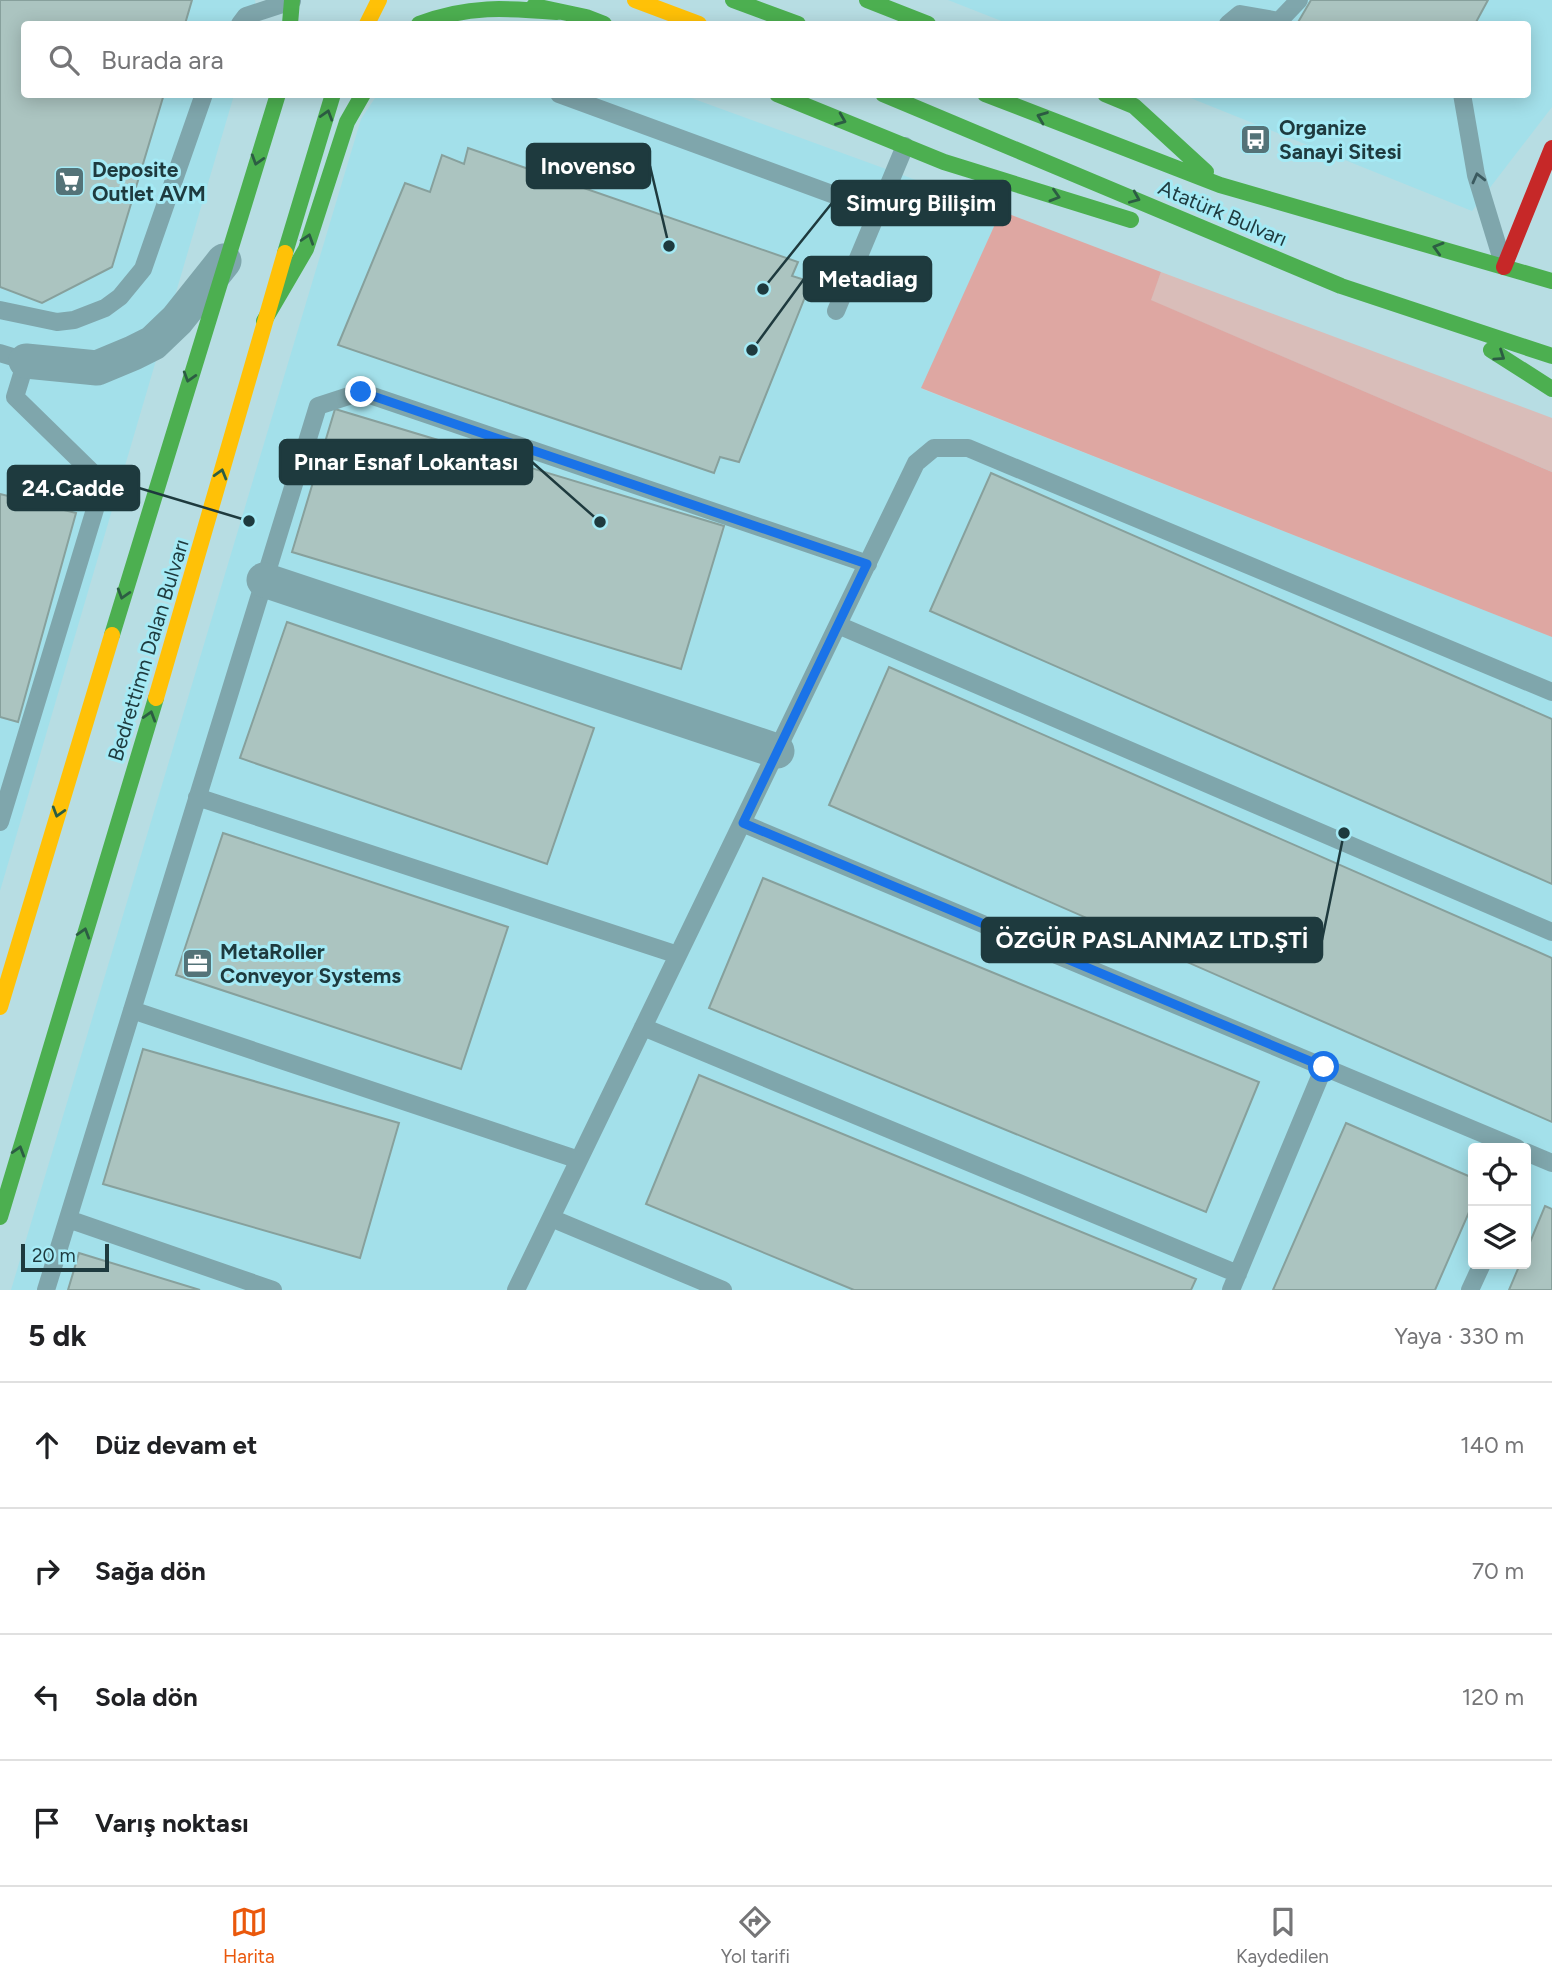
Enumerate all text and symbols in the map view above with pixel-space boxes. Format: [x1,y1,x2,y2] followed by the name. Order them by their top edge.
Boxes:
[21,21,1531,98] search box
[45,41,83,79] icon: search
[101,44,224,76] text: Burada ara
[318,109,333,121] one-way arrow
[1037,111,1049,125] one-way arrow
[833,112,846,126] one-way arrow
[1279,115,1402,164] place label: Organize Sanayi Sitesi
[1239,122,1273,156] bus stop icon: Organize Sanayi Sitesi
[527,144,650,188] callout: Inovenso
[541,152,635,180] text: Inovenso
[251,153,266,165] one-way arrow
[92,157,206,206] place label: Deposite Outlet AVM
[52,164,86,198] supermarket icon: Deposite Outlet AVM
[1472,172,1486,184] one-way arrow
[1155,175,1291,251] street label: Atatürk Bulvarı
[832,181,1010,225] callout: Simurg Bilişim
[1049,188,1061,203] one-way arrow
[846,189,996,217] text: Simurg Bilişim
[1128,190,1140,204] one-way arrow
[300,234,314,246] one-way arrow
[1433,242,1445,256] one-way arrow
[804,257,931,301] callout: Metadiag
[818,265,918,293] text: Metadiag
[1492,348,1505,360] one-way arrow
[183,370,198,382] one-way arrow
[345,376,376,407] route end
[280,440,532,484] callout: Pınar Esnaf Lokantası
[294,448,518,476] text: Pınar Esnaf Lokantası
[8,466,139,510] callout: 24.Cadde
[213,468,228,480] one-way arrow
[22,474,125,502] text: 24.Cadde
[102,536,194,764] street label: Bedrettimn Dalan Bulvarı
[117,588,132,600] one-way arrow
[141,710,156,722] one-way arrow
[51,806,66,818] one-way arrow
[982,918,1322,962] callout: ÖZGÜR PASLANMAZ LTD.ŞTİ
[996,926,1308,954] text: ÖZGÜR PASLANMAZ LTD.ŞTİ
[76,928,91,940] one-way arrow
[220,939,401,988] place label: MetaRoller Conveyor Systems
[180,946,214,980] office icon: MetaRoller Conveyor Systems
[1308,1051,1339,1082] route start
[1468,1143,1531,1269] map controls
[1468,1143,1531,1206] button: locate
[11,1146,26,1158] one-way arrow
[1468,1206,1531,1269] button: layers
[21,1241,108,1273] scale bar
[32,1244,76,1267] text: 20 m
[28,1317,87,1354] text: 5 dk
[1394,1322,1524,1350] text: Yaya · 330 m
[28,1426,66,1464] icon: ahead
[95,1429,257,1461] text: Düz devam et
[1460,1431,1524,1459] text: 140 m
[28,1552,66,1590] icon: right
[95,1555,206,1587] text: Sağa dön
[1472,1557,1524,1585] text: 70 m
[28,1678,66,1716] icon: left
[95,1681,198,1713] text: Sola dön
[1462,1683,1524,1711] text: 120 m
[28,1804,66,1842] icon: arrive
[95,1807,249,1839] text: Varış noktası
[223,1903,275,1968] tab: Harita
[721,1903,790,1968] tab: Yol tarifi
[1236,1903,1329,1968] tab: Kaydedilen

